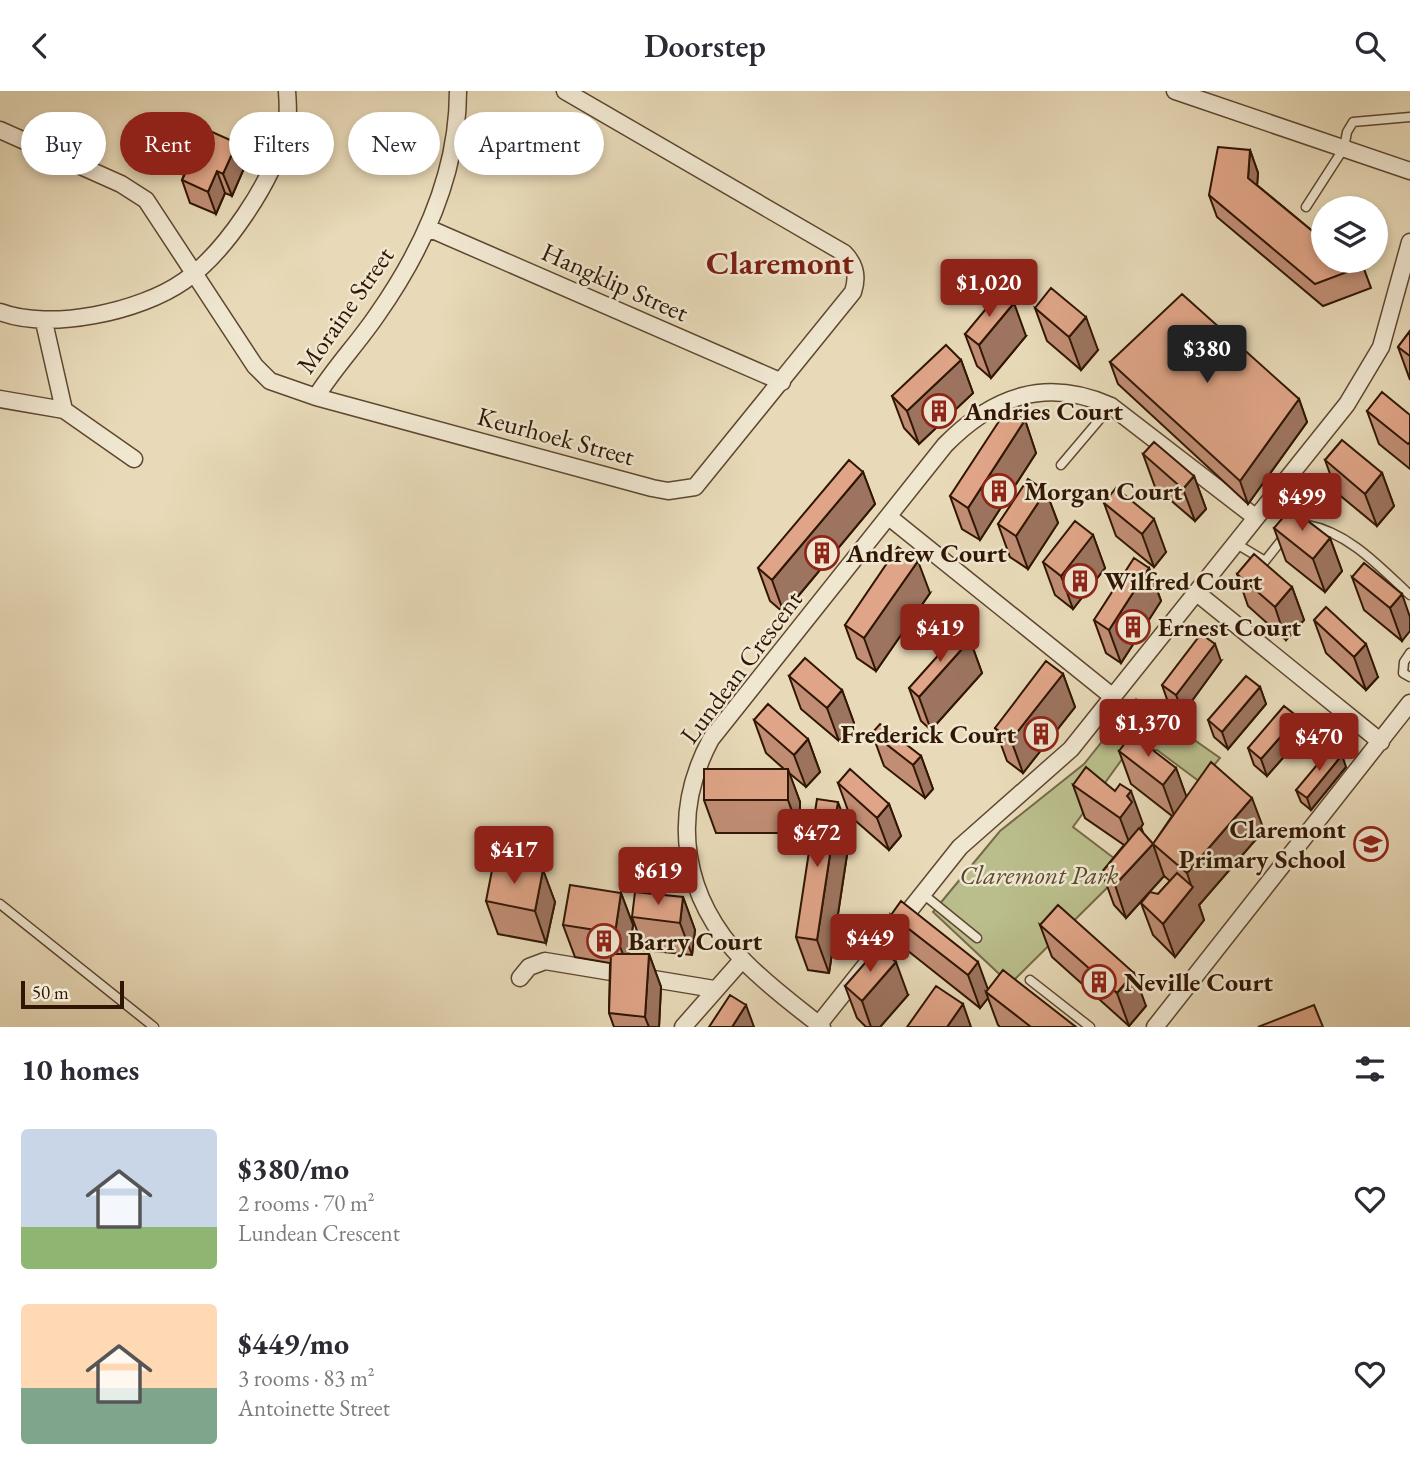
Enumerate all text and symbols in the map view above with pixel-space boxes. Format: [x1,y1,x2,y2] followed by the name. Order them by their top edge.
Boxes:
[644,25,766,67] text: Doorstep
[21,27,59,65] icon: back
[1351,27,1389,65] icon: search
[21,112,106,175] chip: Buy
[120,112,215,175] chip: Rent
[229,112,334,175] chip: Filters
[348,112,440,175] chip: New
[454,112,604,175] chip: Apartment
[1311,196,1388,273] map controls
[1311,196,1388,273] button: layers
[536,235,694,329] street label: Hangklip Street
[289,240,401,380] street label: Moraine Street
[706,241,855,284] district label: Claremont
[932,259,1046,319] pin: $1,020
[957,267,1021,297] text: $1,020
[1166,325,1248,385] pin: $380
[1183,333,1231,363] text: $380
[920,392,958,430] building icon: Andries Court
[963,394,1123,428] place label: Andries Court
[474,399,638,473] street label: Keurhoek Street
[980,472,1018,510] building icon: Morgan Court
[1261,473,1343,533] pin: $499
[1024,474,1183,508] place label: Morgan Court
[1278,481,1326,511] text: $499
[803,534,841,572] building icon: Andrew Court
[845,536,1007,570] place label: Andrew Court
[1061,562,1099,600] building icon: Wilfred Court
[1104,564,1263,598] place label: Wilfred Court
[672,584,810,750] street label: Lundean Crescent
[899,605,981,664] pin: $419
[1114,608,1152,646] building icon: Ernest Court
[1158,610,1301,644] place label: Ernest Court
[916,612,964,642] text: $419
[1091,699,1205,759] pin: $1,370
[1116,707,1180,737] text: $1,370
[1278,713,1360,773] pin: $470
[1022,715,1060,753] building icon: Frederick Court
[840,717,1016,751] place label: Frederick Court
[1295,721,1343,751] text: $470
[776,809,858,869] pin: $472
[1179,812,1346,876] place label: Claremont Primary School
[793,817,841,847] text: $472
[1352,825,1390,863] school or university icon: Claremont Primary School
[473,827,555,886] pin: $417
[490,834,538,864] text: $417
[617,847,699,907] pin: $619
[634,855,682,885] text: $619
[959,858,1119,892] park label: Claremont Park
[829,915,911,974] pin: $449
[585,922,623,960] building icon: Barry Court
[846,922,894,952] text: $449
[628,924,762,958] place label: Barry Court
[1080,963,1118,1001] building icon: Neville Court
[1124,965,1273,999] place label: Neville Court
[21,978,124,1010] scale bar
[32,980,69,1005] text: 50 m
[21,1050,139,1089] text: 10 homes
[1351,1050,1389,1088] icon: filters
[238,1149,349,1188] text: $380/mo
[77,1157,161,1241] icon: home
[1351,1180,1389,1218] icon: heart
[238,1188,375,1218] text: 2 rooms · 70 m²
[238,1218,400,1248] text: Lundean Crescent
[238,1324,349,1363] text: $449/mo
[77,1332,161,1416] icon: home
[1351,1355,1389,1393] icon: heart
[238,1363,375,1393] text: 3 rooms · 83 m²
[238,1393,390,1423] text: Antoinette Street

